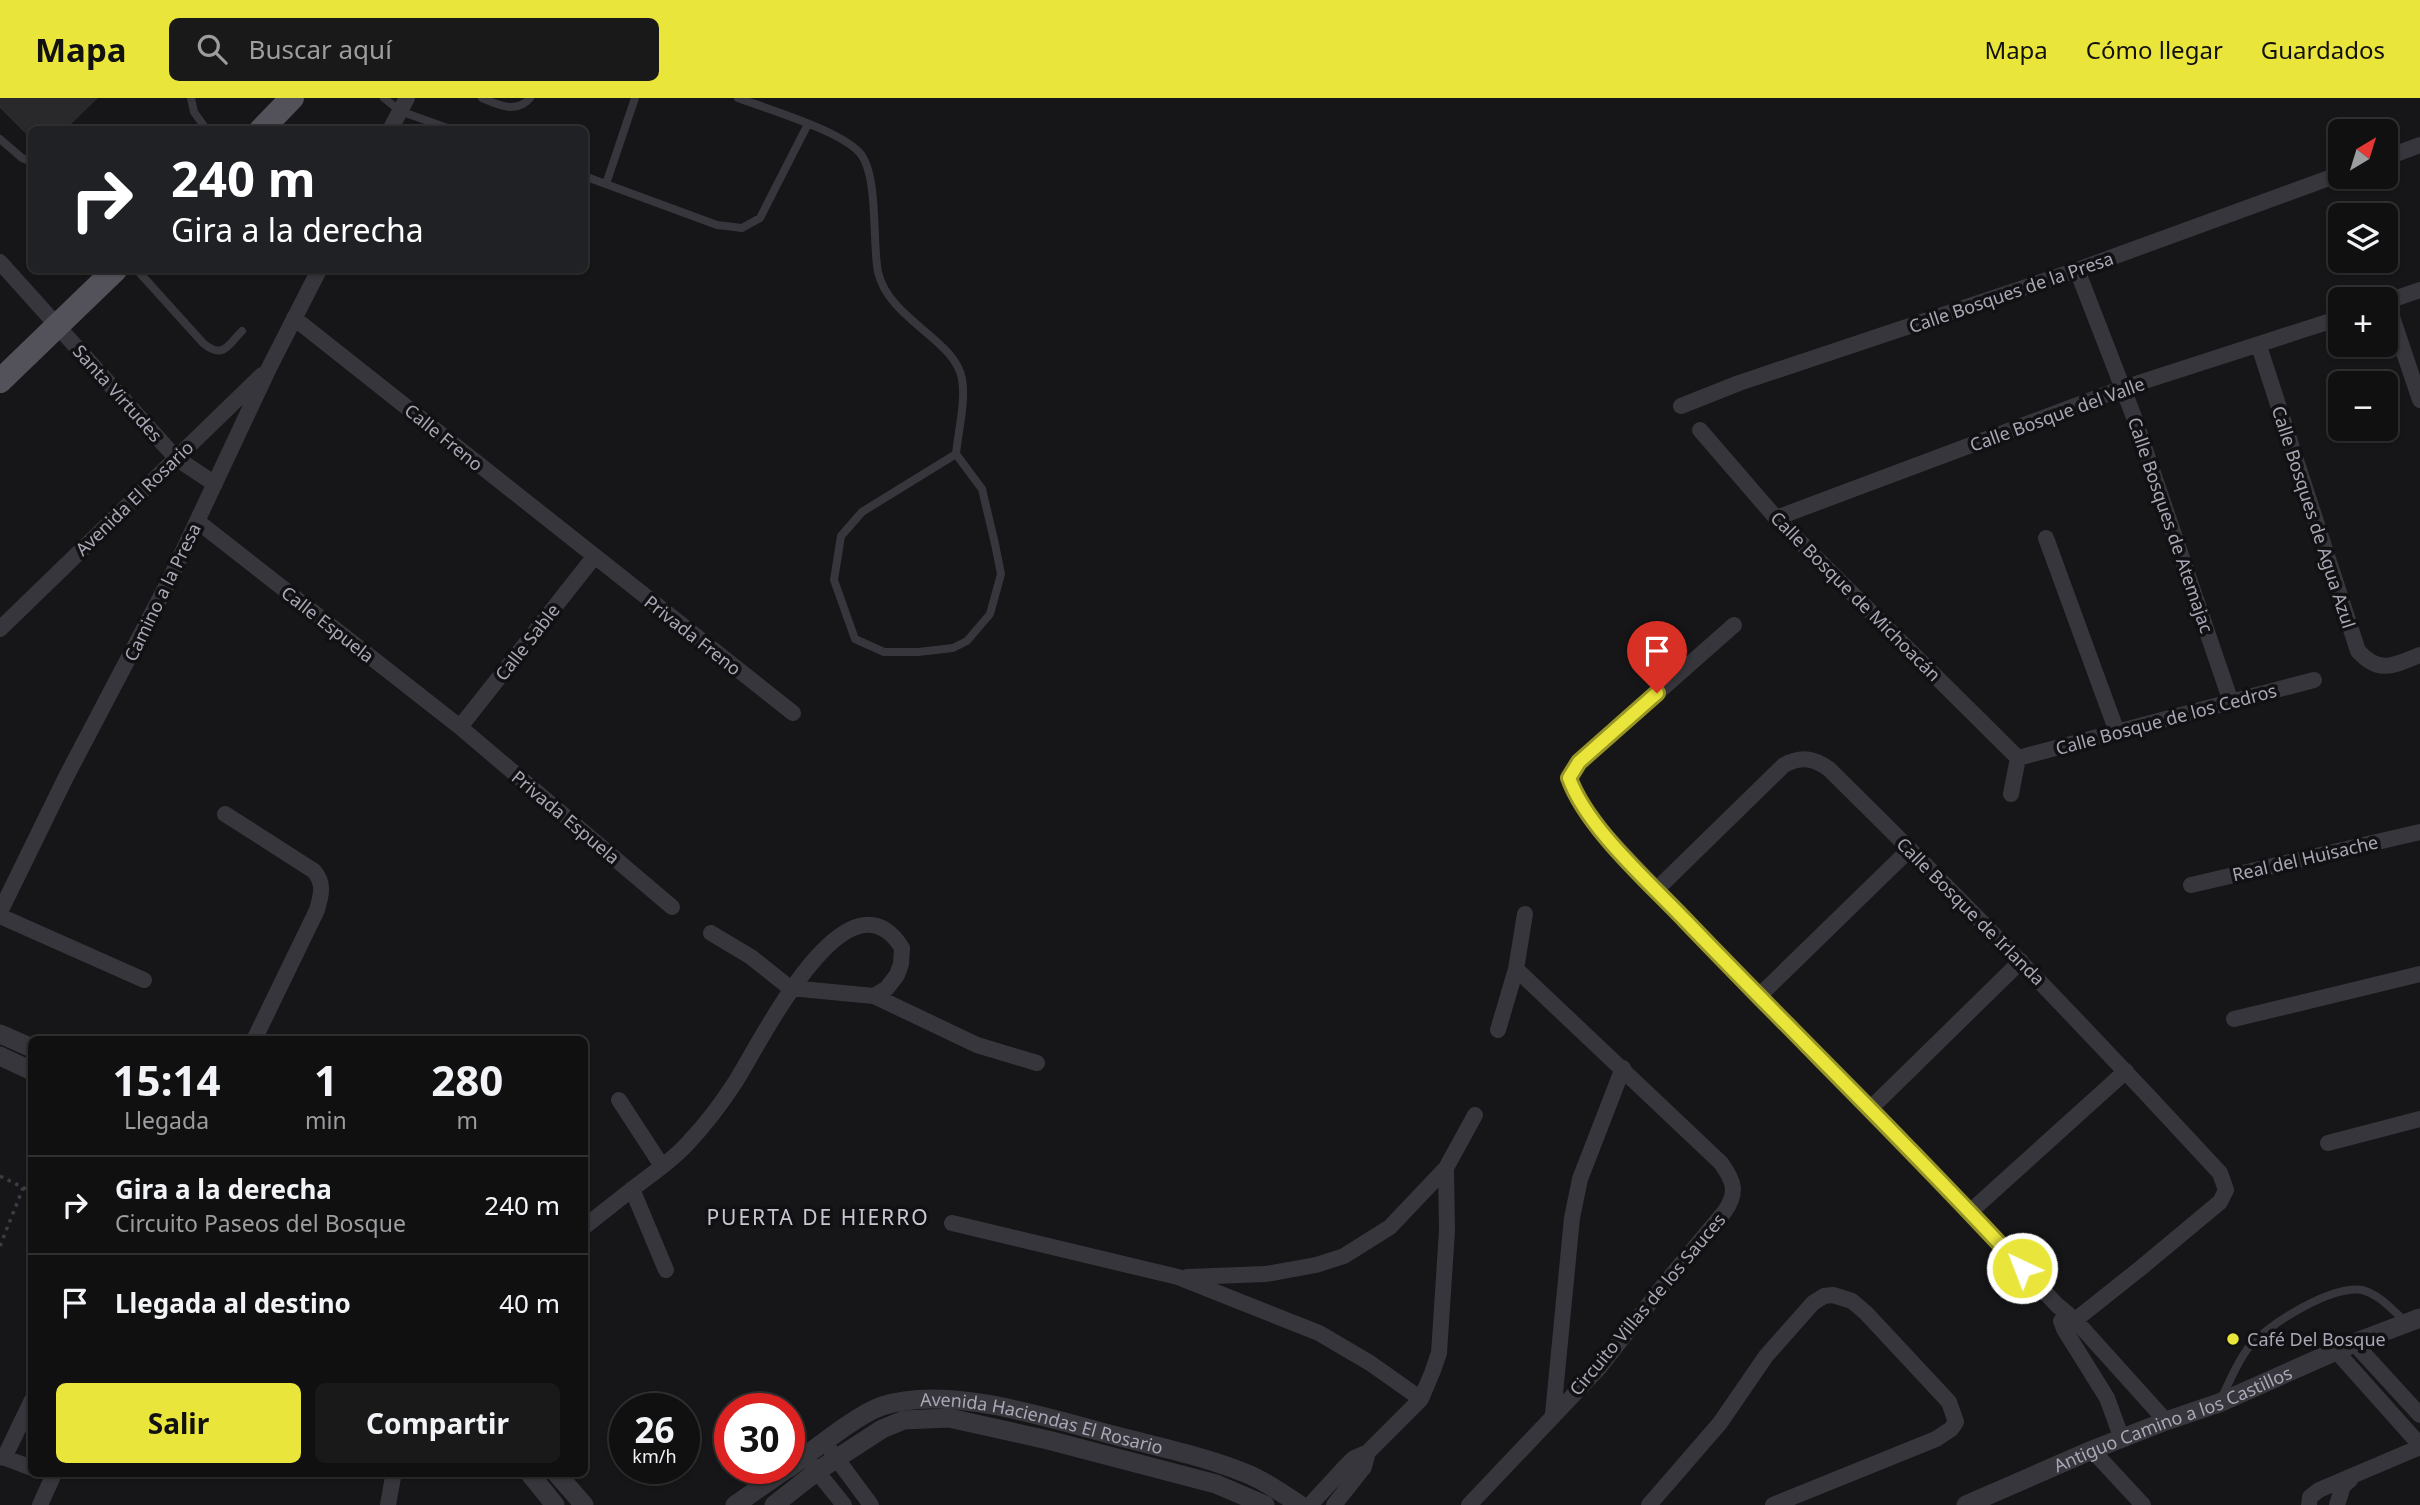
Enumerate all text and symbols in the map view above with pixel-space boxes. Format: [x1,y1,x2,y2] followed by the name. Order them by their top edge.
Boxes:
[169,18,659,81] search box
[35,27,127,72] text: Mapa
[193,30,231,68] icon: search
[249,31,392,67] text: Buscar aquí
[1984,33,2048,66] text: Mapa
[2086,33,2223,66] text: Cómo llegar
[2261,33,2385,66] text: Guardados
[2328,119,2398,189] north arrow
[2328,119,2398,441] map controls
[171,145,316,211] text: 240 m
[56,154,147,245] icon: right
[2328,203,2398,273] button: layers
[171,208,424,251] text: Gira a la derecha
[1906,246,2116,338] street label: Calle Bosques de la Presa
[2328,287,2398,357] button: +
[68,339,168,447] street label: Santa Virtudes
[1966,371,2148,457] street label: Calle Bosque del Valle
[2328,371,2398,441] button: −
[400,398,488,476] street label: Calle Freno
[2267,403,2361,631] street label: Calle Bosques de Agua Azul
[2123,414,2219,636] street label: Calle Bosques de Atemajac
[70,435,198,561] street label: Avenida El Rosario
[1766,506,1946,686] street label: Calle Bosque de Michoacán
[118,519,206,665] street label: Camino a la Presa
[277,580,379,668] street label: Calle Espuela
[640,590,746,680] street label: Privada Freno
[489,599,565,685] street label: Calle Sable
[1627,621,1687,693] pin
[1638,632,1676,670] icon: arrive
[2053,678,2279,760] street label: Calle Bosque de los Cedros
[507,765,625,869] street label: Privada Espuela
[2230,830,2380,886] street label: Real del Huisache
[1892,832,2050,990] street label: Calle Bosque de Irlanda
[113,1051,220,1108] text: 15:14
[314,1051,338,1108] text: 1
[431,1051,503,1108] text: 280
[124,1104,209,1136] text: Llegada
[305,1104,347,1136] text: min
[457,1104,478,1136] text: m
[115,1171,332,1207] text: Gira a la derecha
[56,1186,94,1224] icon: right
[484,1187,560,1223] text: 240 m
[706,1203,930,1231] district label: PUERTA DE HIERRO
[115,1207,406,1239] text: Circuito Paseos del Bosque
[1564,1208,1730,1400] street label: Circuito Villas de los Sauces
[1985,1231,2059,1305] position arrow
[56,1284,94,1322] icon: arrive
[115,1285,351,1321] text: Llegada al destino
[499,1285,560,1321] text: 40 m
[2247,1327,2386,1351] place label: Café Del Bosque
[2225,1331,2241,1347] marker: Café Del Bosque
[2050,1360,2296,1477] street label: Antiguo Camino a los Castillos
[56,1383,301,1463] button: Salir
[315,1383,560,1463] button: Compartir
[920,1387,1166,1459] street label: Avenida Haciendas El Rosario
[714,1393,805,1484] speed limit sign: 30
[634,1406,675,1453] text: 26
[632,1444,677,1468] text: km/h

